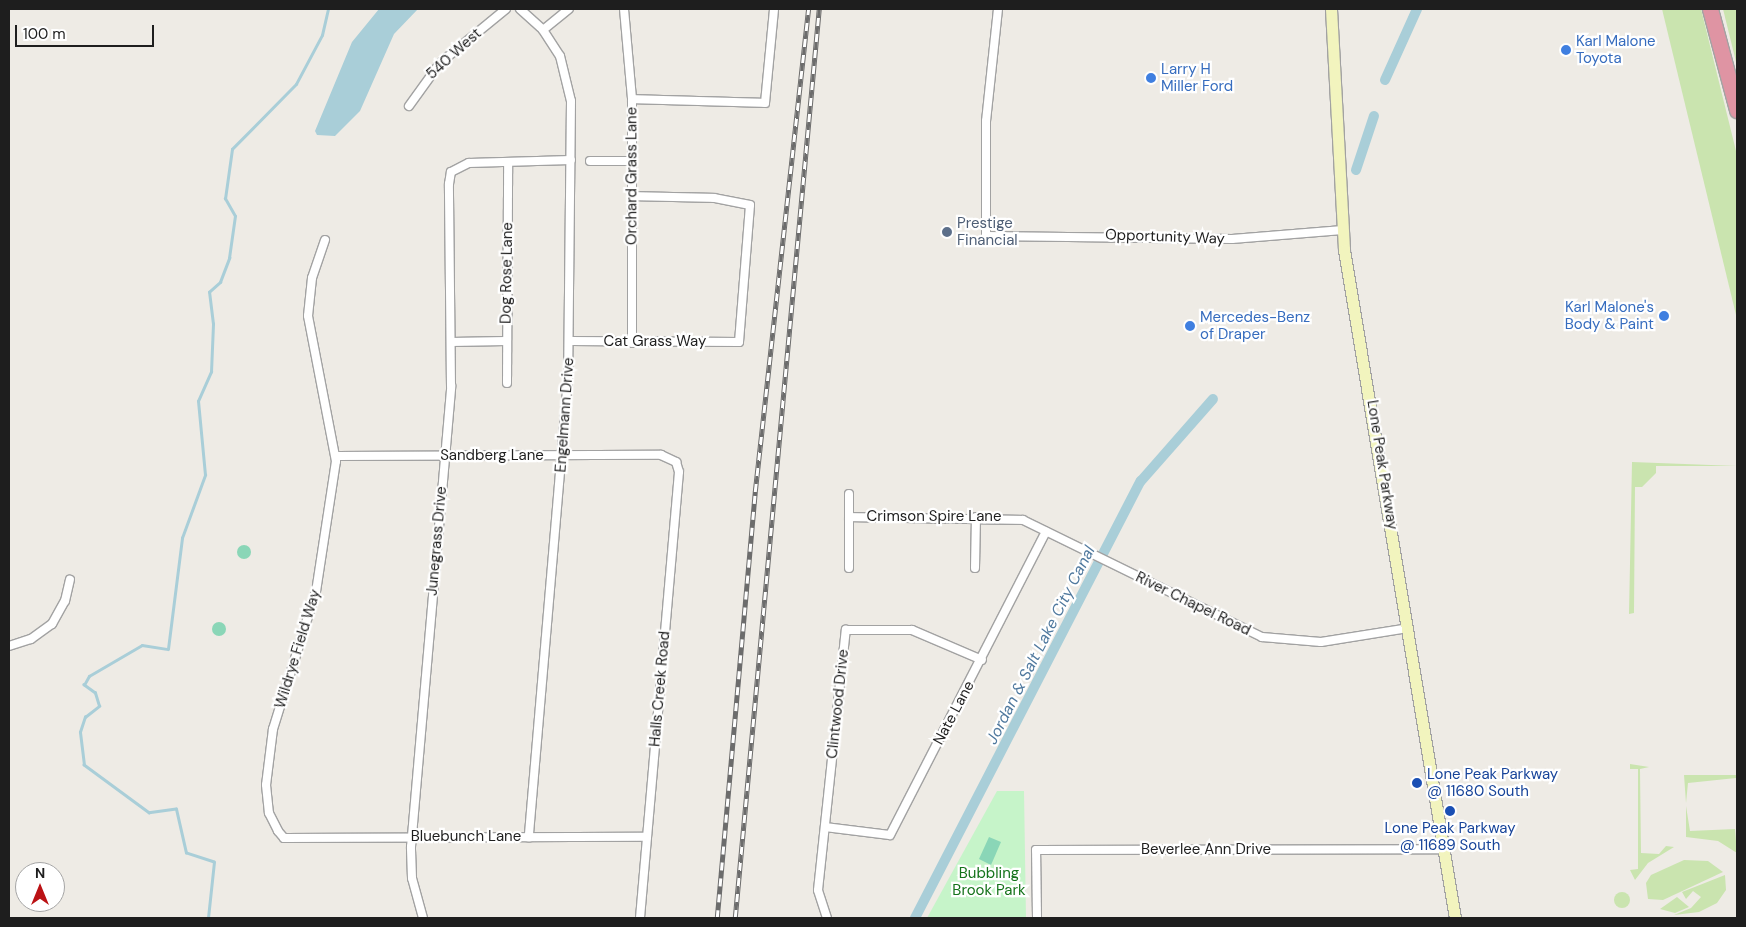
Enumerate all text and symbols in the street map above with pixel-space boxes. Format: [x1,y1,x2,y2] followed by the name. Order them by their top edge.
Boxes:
[18,15,156,47] scale bar
[23,24,66,44] text: 100 m
[423,25,485,83] street label: 540 West
[1576,32,1656,67] place label: Karl Malone Toyota
[1560,44,1572,56] marker: Karl Malone Toyota
[1161,60,1233,95] place label: Larry H Miller Ford
[1145,72,1157,84] marker: Larry H Miller Ford
[623,107,641,245] street label: Orchard Grass Lane
[957,214,1018,249] place label: Prestige Financial
[497,222,517,324] street label: Dog Rose Lane
[941,226,953,238] marker: Prestige Financial
[1105,226,1225,248] street label: Opportunity Way
[1565,298,1654,333] place label: Karl Malone's Body & Paint
[1200,308,1310,343] place label: Mercedes-Benz of Draper
[1658,310,1670,322] marker: Karl Malone's Body & Paint
[1184,320,1196,332] marker: Mercedes-Benz of Draper
[604,333,706,351] street label: Cat Grass Way
[552,357,578,473] street label: Engelmann Drive
[1363,399,1401,531] street label: Lone Peak Parkway
[440,447,544,465] street label: Sandberg Lane
[423,486,451,596] street label: Junegrass Drive
[867,508,1001,526] street label: Crimson Spire Lane
[983,543,1099,747] water label: Jordan & Salt Lake City Canal
[1133,568,1253,640] street label: River Chapel Road
[271,587,325,711] street label: Wildrye Field Way
[646,630,674,748] street label: Halls Creek Road
[823,648,853,760] street label: Clintwood Drive
[930,678,978,748] street label: Nate Lane
[1427,765,1558,800] place label: Lone Peak Parkway @ 11680 South
[1411,777,1423,789] marker: Lone Peak Parkway @ 11680 South
[1444,805,1456,817] marker: Lone Peak Parkway @ 11689 South
[1384,819,1516,854] place label: Lone Peak Parkway @ 11689 South
[411,828,521,846] street label: Bluebunch Lane
[1141,841,1271,859] street label: Beverlee Ann Drive
[15,862,65,912] north arrow
[35,864,45,882] text: N
[952,864,1026,899] park label: Bubbling Brook Park

